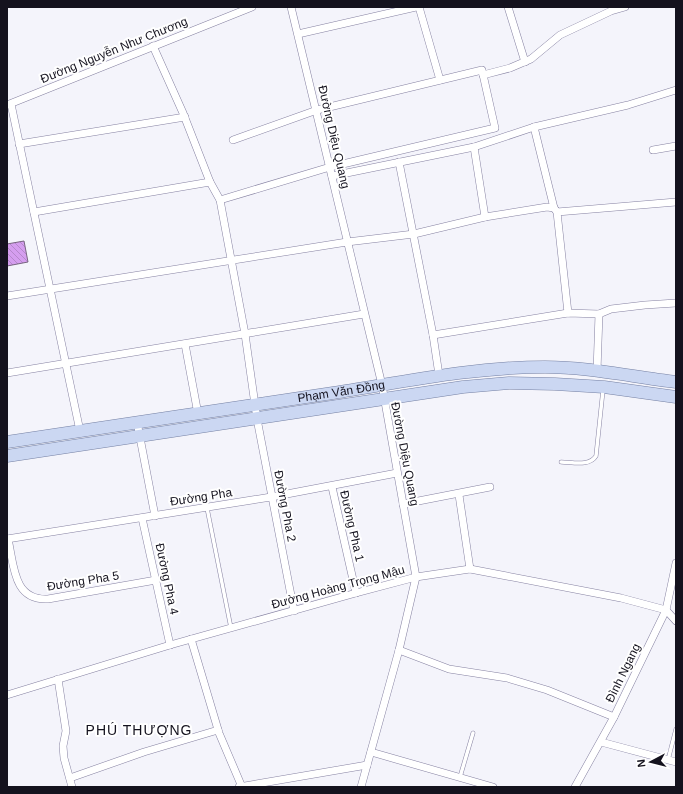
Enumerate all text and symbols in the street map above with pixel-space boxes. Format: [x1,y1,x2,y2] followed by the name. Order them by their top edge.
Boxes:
[38,13,190,86] street label: Đường Nguyễn Như Chương
[315,84,353,190] street label: Đường Diệu Quang
[297,378,386,405] street label: Phạm Văn Đồng
[388,401,422,507] street label: Đường Diệu Quang
[271,469,299,543] street label: Đường Pha 2
[169,485,233,509] street label: Đường Pha
[337,489,367,563] street label: Đường Pha 1
[153,542,181,616] street label: Đường Pha 4
[270,562,406,612] street label: Đường Hoàng Trọng Mậu
[46,568,120,594] street label: Đường Pha 5
[603,641,643,705] street label: Đình Ngang
[86,722,192,738] district label: PHÚ THƯỢNG
[631,742,671,782] north arrow
[635,758,648,768] text: N

